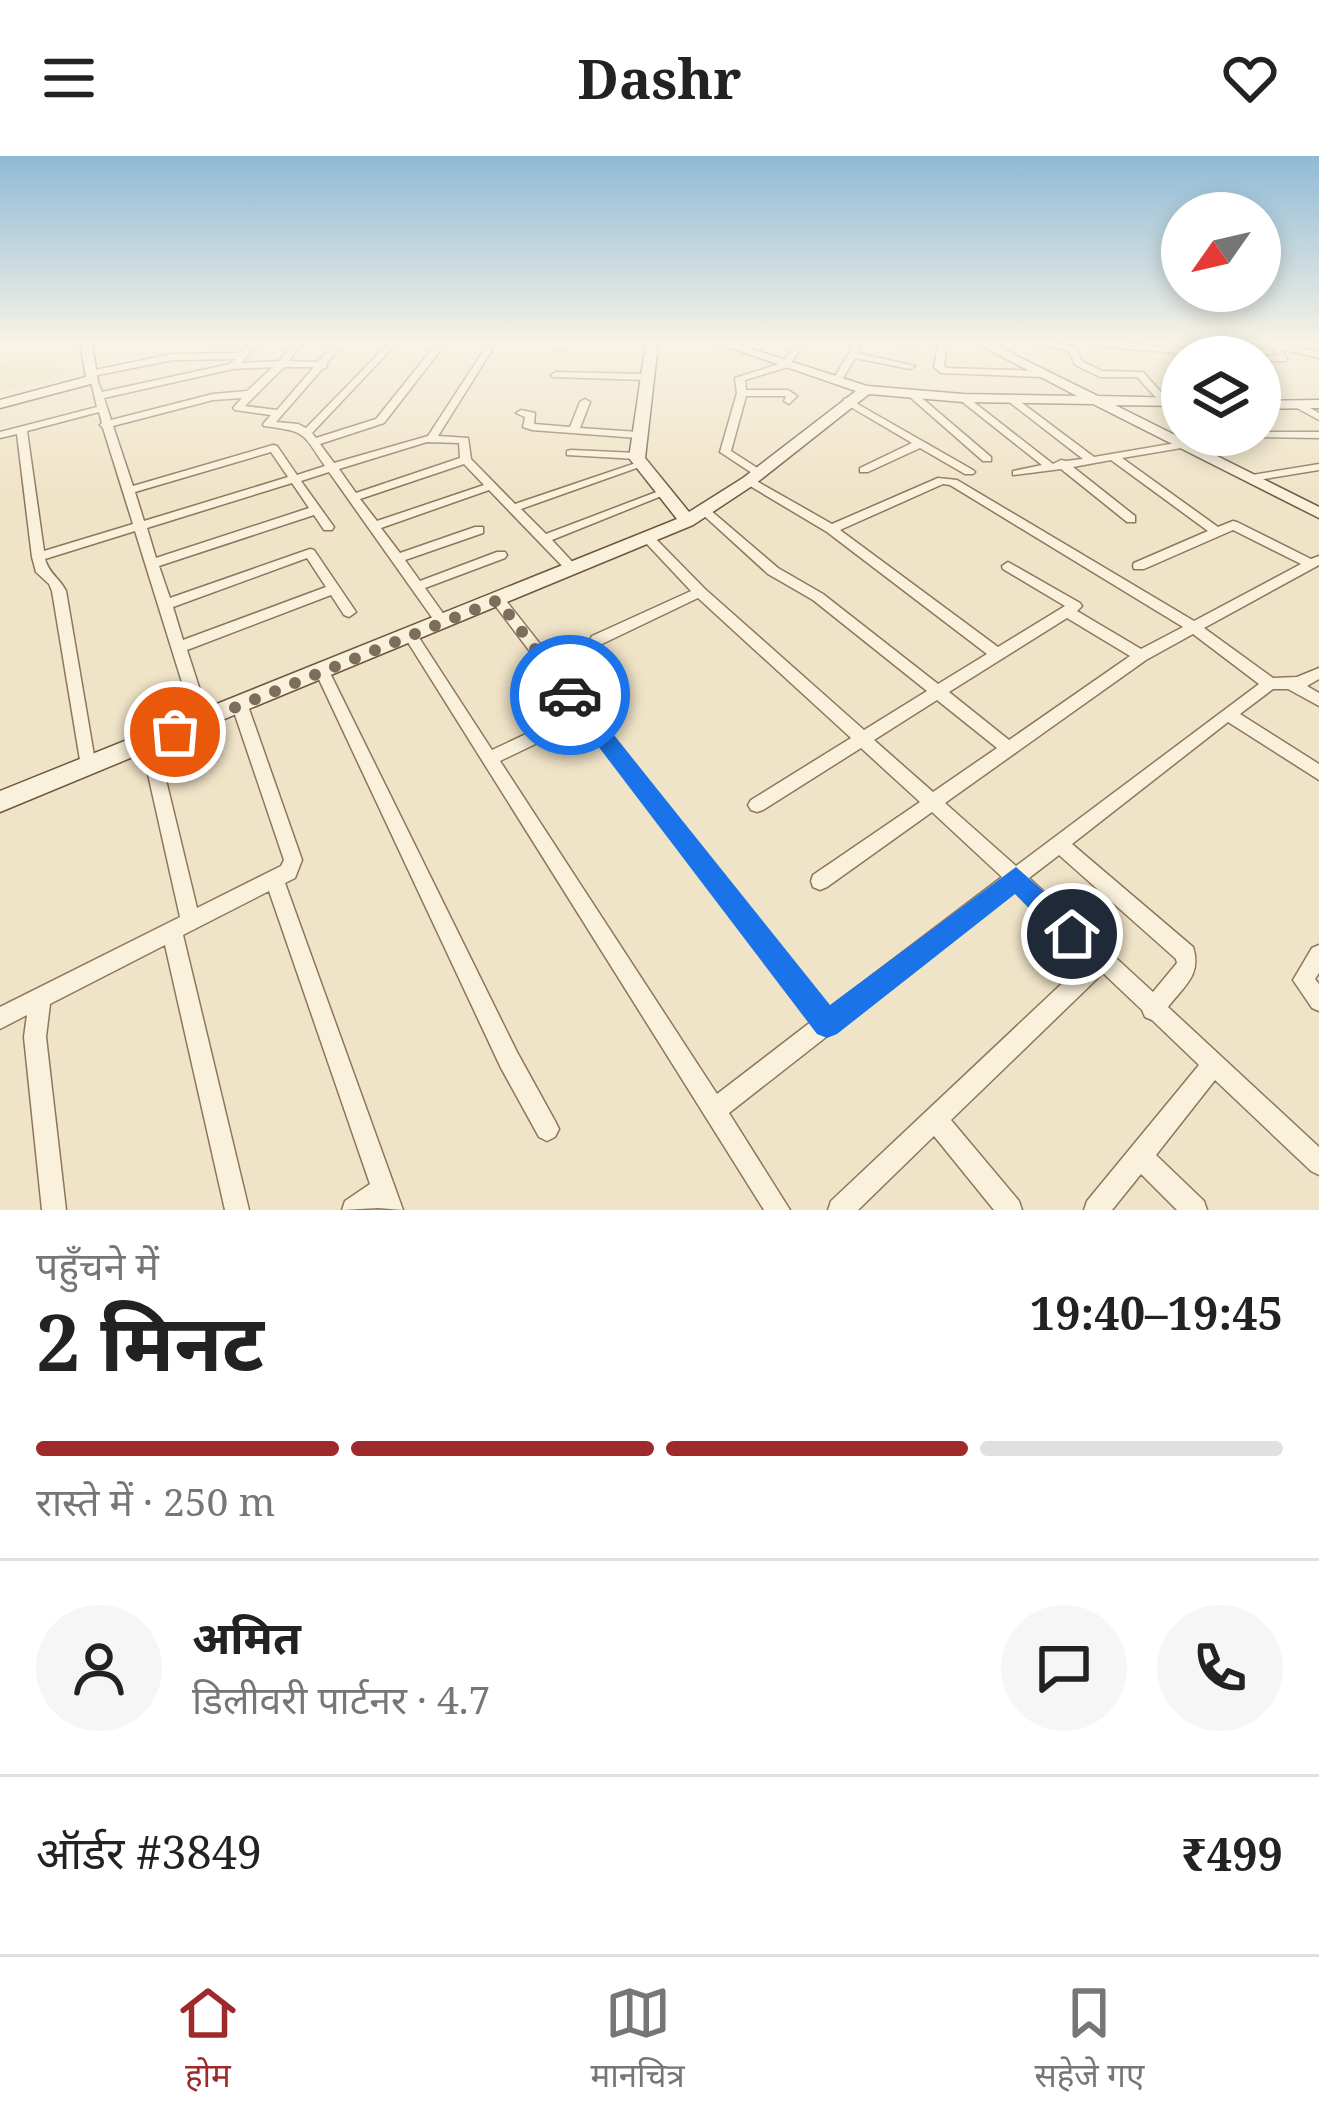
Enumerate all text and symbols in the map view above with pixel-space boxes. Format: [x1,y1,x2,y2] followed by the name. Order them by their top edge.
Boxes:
[577,41,742,115] text: Dashr
[36,45,102,111] icon: menu
[1217,45,1283,111] icon: heart
[1161,192,1281,312] north arrow
[1161,192,1281,456] map controls
[1161,336,1281,456] button: layers
[510,635,630,755] courier
[537,662,603,728] icon: car
[124,681,226,783] pin
[142,699,208,765] icon: bag
[1021,883,1123,985] pin
[1039,901,1105,967] icon: home
[36,1238,159,1291] text: पहुँचने में
[1030,1282,1283,1343] text: 19:40–19:45
[36,1288,264,1394] text: 2 मिनट
[36,1474,275,1527] text: रास्ते में · 250 m
[36,1605,162,1731] button: person
[1001,1605,1127,1731] button: chat
[1157,1605,1283,1731] button: phone
[192,1606,301,1667] text: अमित
[192,1672,490,1725] text: डिलीवरी पार्टनर · 4.7
[36,1821,262,1882] text: ऑर्डर #3849
[1182,1823,1283,1884] text: ₹499
[175,1980,241,2100] tab: होम
[590,1980,685,2100] tab: मानचित्र
[1034,1980,1144,2100] tab: सहेजे गए

